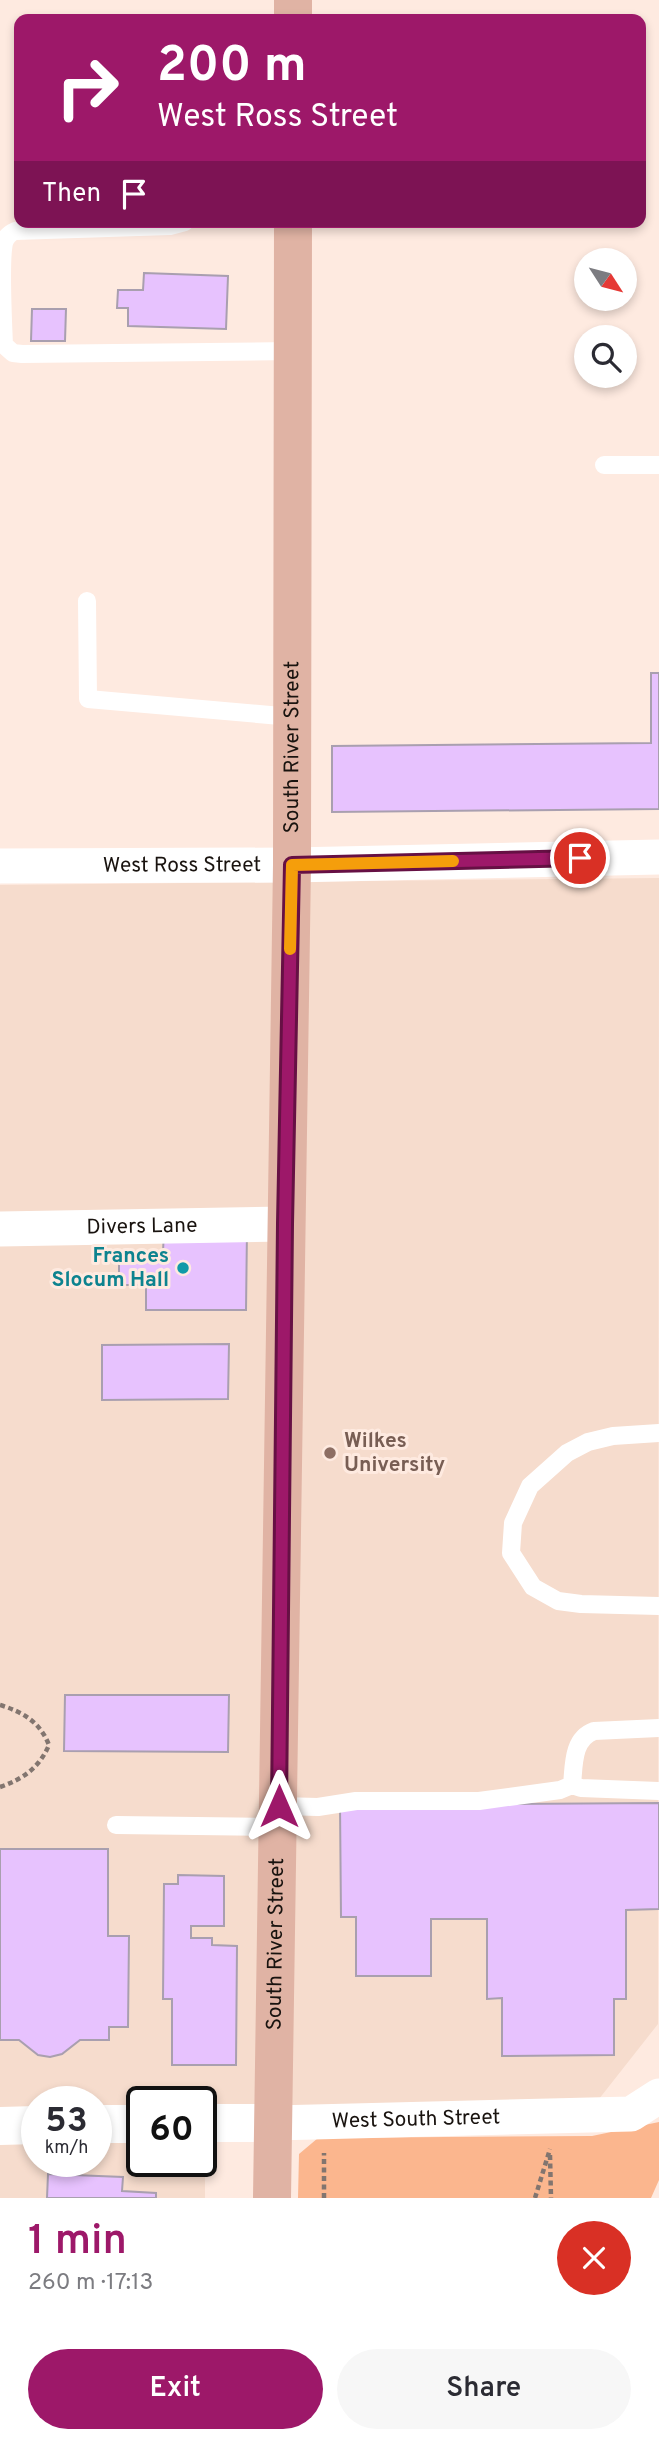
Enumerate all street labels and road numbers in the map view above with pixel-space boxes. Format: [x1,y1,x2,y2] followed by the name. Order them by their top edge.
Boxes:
[279,661,306,833] street label: South River Street
[103,852,261,879] street label: West Ross Street
[86,1212,198,1241] street label: Divers Lane
[261,1858,291,2030] street label: South River Street
[331,2104,501,2135] street label: West South Street

